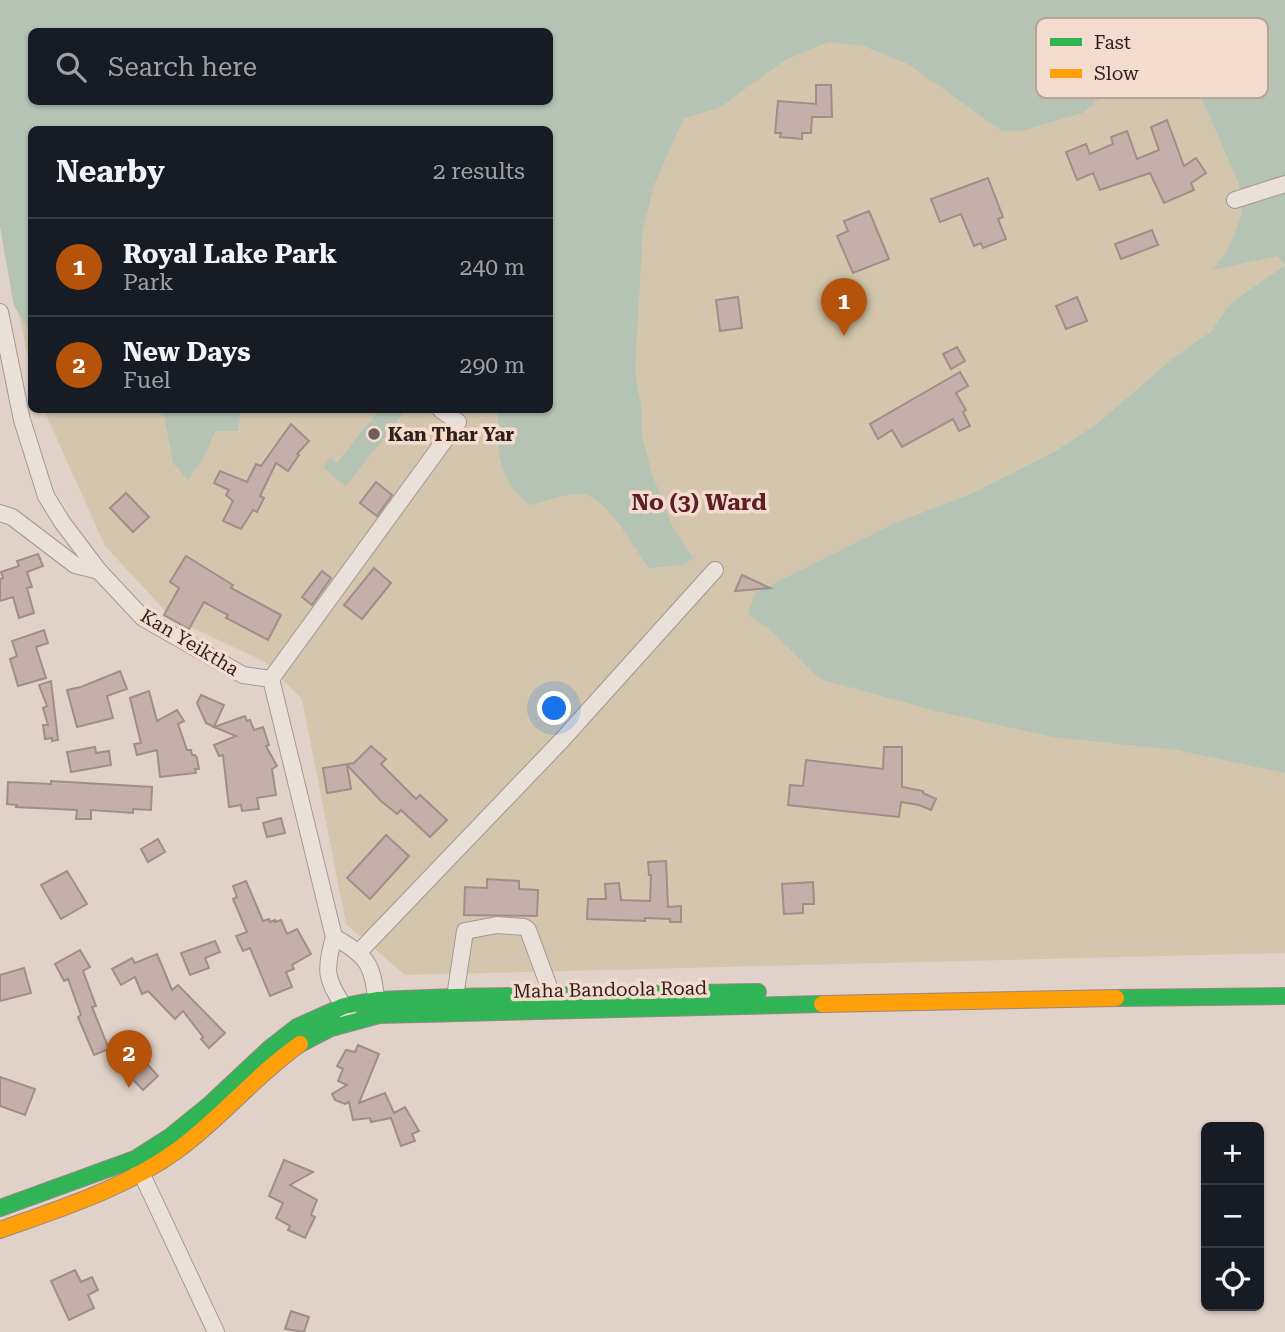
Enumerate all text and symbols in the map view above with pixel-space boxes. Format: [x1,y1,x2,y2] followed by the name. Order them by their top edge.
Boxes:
[1036,18,1268,98] legend
[28,28,553,105] search box
[1094,31,1131,54] text: Fast
[52,48,90,86] icon: search
[108,52,257,82] text: Search here
[1094,62,1139,85] text: Slow
[56,154,165,189] text: Nearby
[433,158,525,185] text: 2 results
[123,239,337,269] text: Royal Lake Park
[73,254,85,281] text: 1
[460,254,525,281] text: 240 m
[123,269,174,296] text: Park
[821,278,867,336] pin: 1
[123,337,251,367] text: New Days
[73,352,85,379] text: 2
[460,352,525,379] text: 290 m
[123,367,171,394] text: Fuel
[388,423,515,446] place label: Kan Thar Yar
[366,426,382,442] marker: Kan Thar Yar
[632,489,767,516] district label: No (3) Ward
[136,604,244,681] street label: Kan Yeiktha
[537,691,571,725] your location
[513,976,707,1003] street label: Maha Bandoola Road
[106,1030,152,1088] pin: 2
[1201,1122,1264,1311] map controls
[1201,1122,1264,1185] button: +
[1201,1185,1264,1248] button: −
[1201,1248,1264,1311] button: locate

